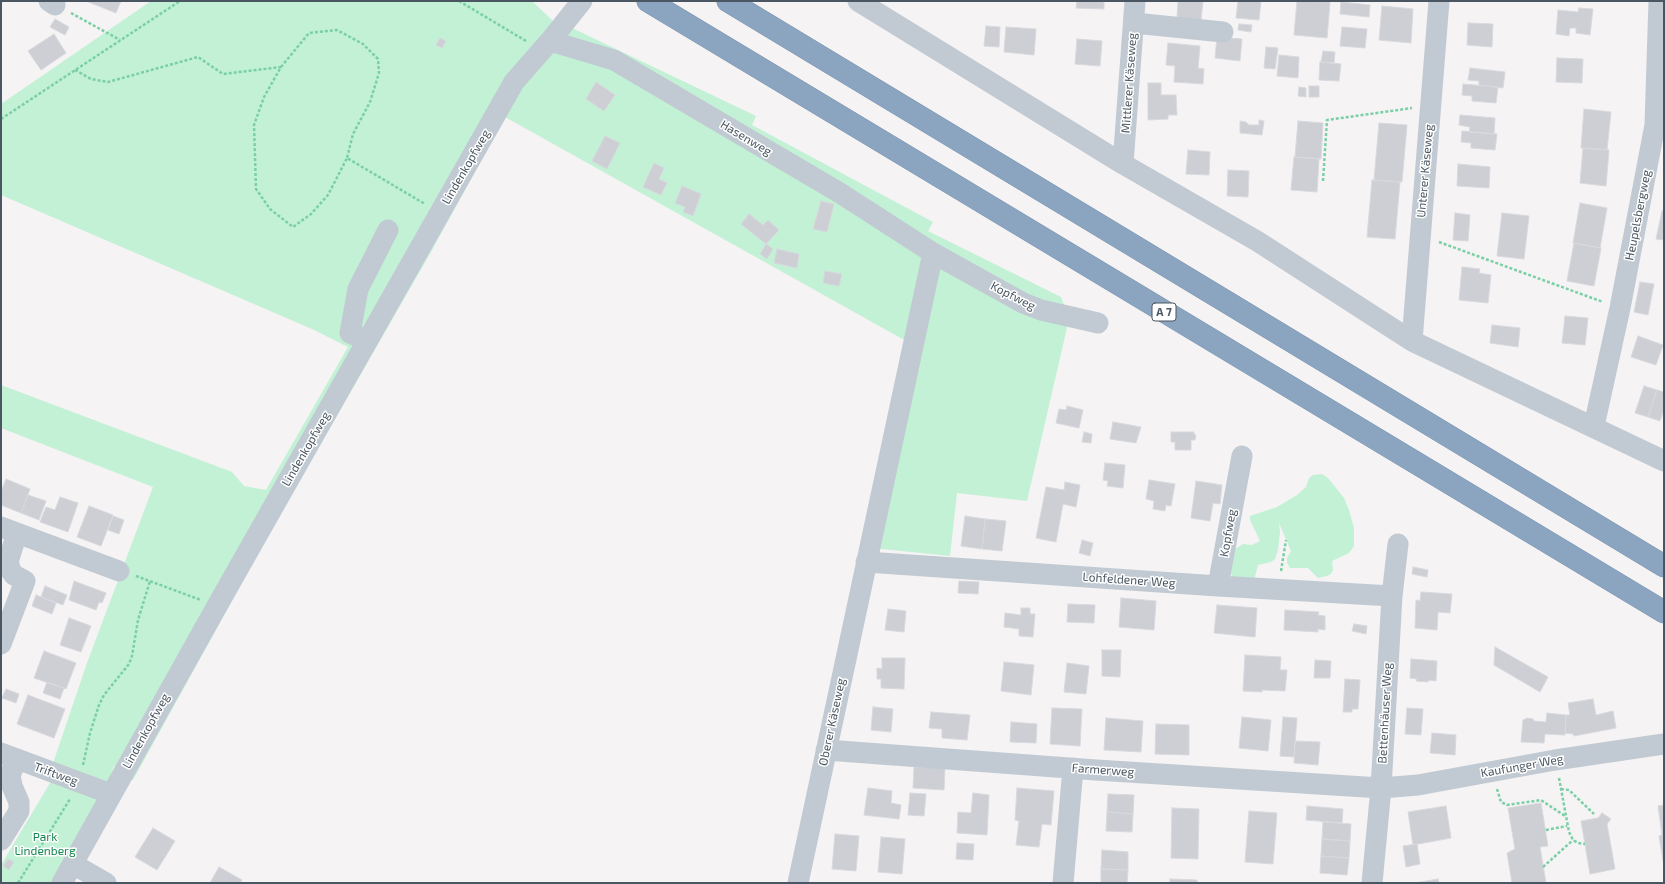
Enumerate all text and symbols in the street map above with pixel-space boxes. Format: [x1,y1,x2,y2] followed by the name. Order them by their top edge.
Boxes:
[1118,32,1140,134] street label: Mittlerer Käseweg
[718,117,774,159] street label: Hasenweg
[1414,124,1436,218] street label: Unterer Käseweg
[439,127,493,207] street label: Lindenkopfweg
[1622,168,1654,262] street label: Heupelsbergweg
[988,279,1038,313] street label: Kopfweg
[1152,303,1176,321] road number: A 7
[279,409,333,489] street label: Lindenkopfweg
[1217,508,1239,558] street label: Kopfweg
[1082,570,1176,590] street label: Lohfeldener Weg
[1375,662,1395,764] street label: Bettenhäuser Weg
[816,677,848,767] street label: Oberer Käseweg
[119,691,173,771] street label: Lindenkopfweg
[1480,752,1564,780] street label: Kaufunger Weg
[32,759,80,789] street label: Triftweg
[1071,761,1135,779] street label: Farmerweg
[14,830,76,858] park label: Park Lindenberg

